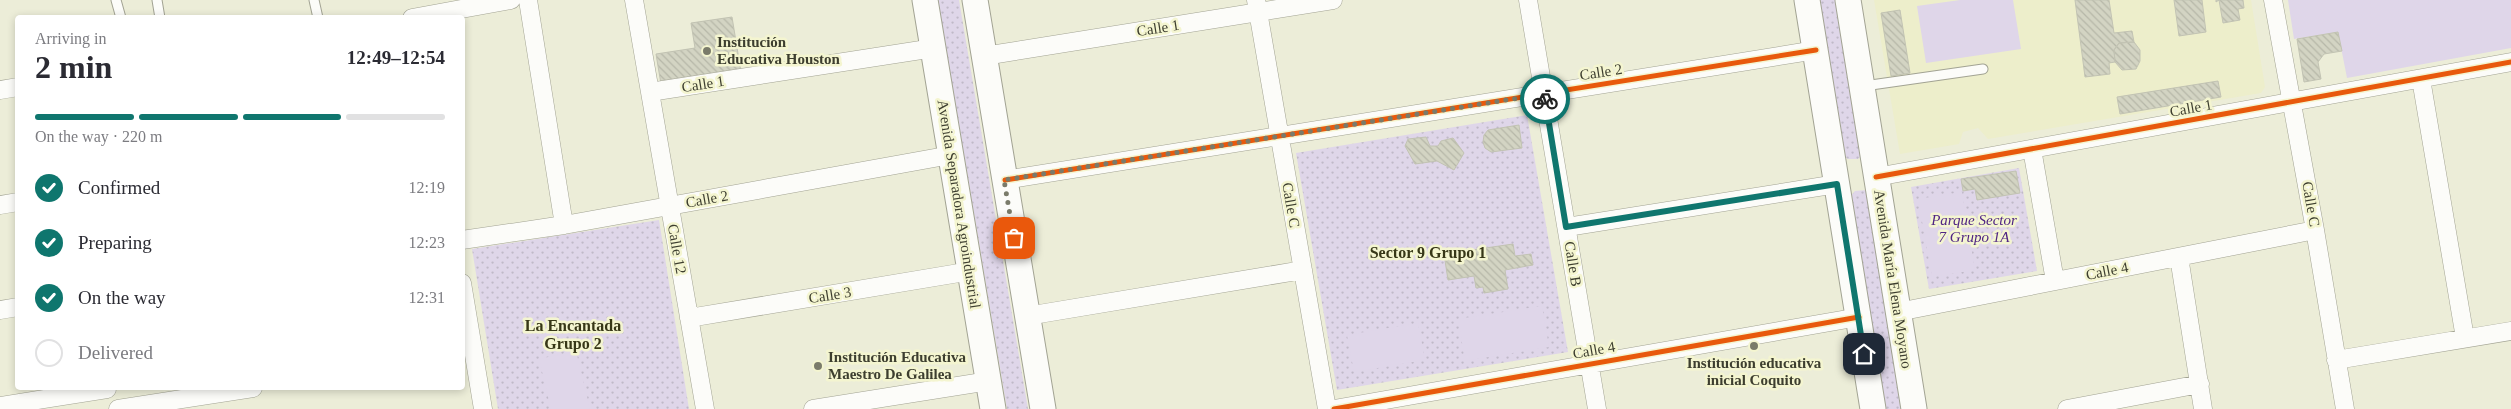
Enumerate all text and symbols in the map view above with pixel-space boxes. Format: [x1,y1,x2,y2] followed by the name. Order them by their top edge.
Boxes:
[1136,17,1180,39] street label: Calle 1
[35,30,107,47] text: Arriving in
[717,34,841,67] place label: Institución Educativa Houston
[701,45,713,57] marker: Institución Educativa Houston
[347,47,445,68] text: 12:49–12:54
[35,49,112,85] text: 2 min
[1579,61,1623,83] street label: Calle 2
[681,73,725,95] street label: Calle 1
[1520,74,1570,124] courier
[1531,85,1559,113] icon: bike
[2168,96,2214,120] street label: Calle 1
[935,98,983,310] street label: Avenida Separadora Agroindustrial
[35,128,163,145] text: On the way · 220 m
[35,174,63,202] icon: check
[78,177,160,198] text: Confirmed
[409,179,445,196] text: 12:19
[2299,180,2323,228] street label: Calle C
[1279,181,1303,229] street label: Calle C
[684,187,730,211] street label: Calle 2
[1871,188,1915,370] street label: Avenida María Elena Moyano
[1930,212,2017,245] park label: Parque Sector 7 Grupo 1A
[993,217,1035,259] pin
[665,223,689,275] street label: Calle 12
[1000,224,1028,252] icon: bag
[35,229,63,257] icon: check
[78,232,152,253] text: Preparing
[409,234,445,251] text: 12:23
[1562,240,1584,288] street label: Calle B
[1370,244,1486,262] district label: Sector 9 Grupo 1
[2084,259,2130,283] street label: Calle 4
[35,284,63,312] icon: check
[808,284,852,306] street label: Calle 3
[78,287,166,308] text: On the way
[409,289,445,306] text: 12:31
[525,317,621,353] district label: La Encantada Grupo 2
[1843,333,1885,375] pin
[1571,338,1617,362] street label: Calle 4
[1748,340,1760,352] marker: Institución educativa inicial Coquito
[1850,340,1878,368] icon: home
[78,342,153,363] text: Delivered
[828,349,966,382] place label: Institución Educativa Maestro De Galilea
[1687,355,1822,388] place label: Institución educativa inicial Coquito
[812,360,824,372] marker: Institución Educativa Maestro De Galilea

